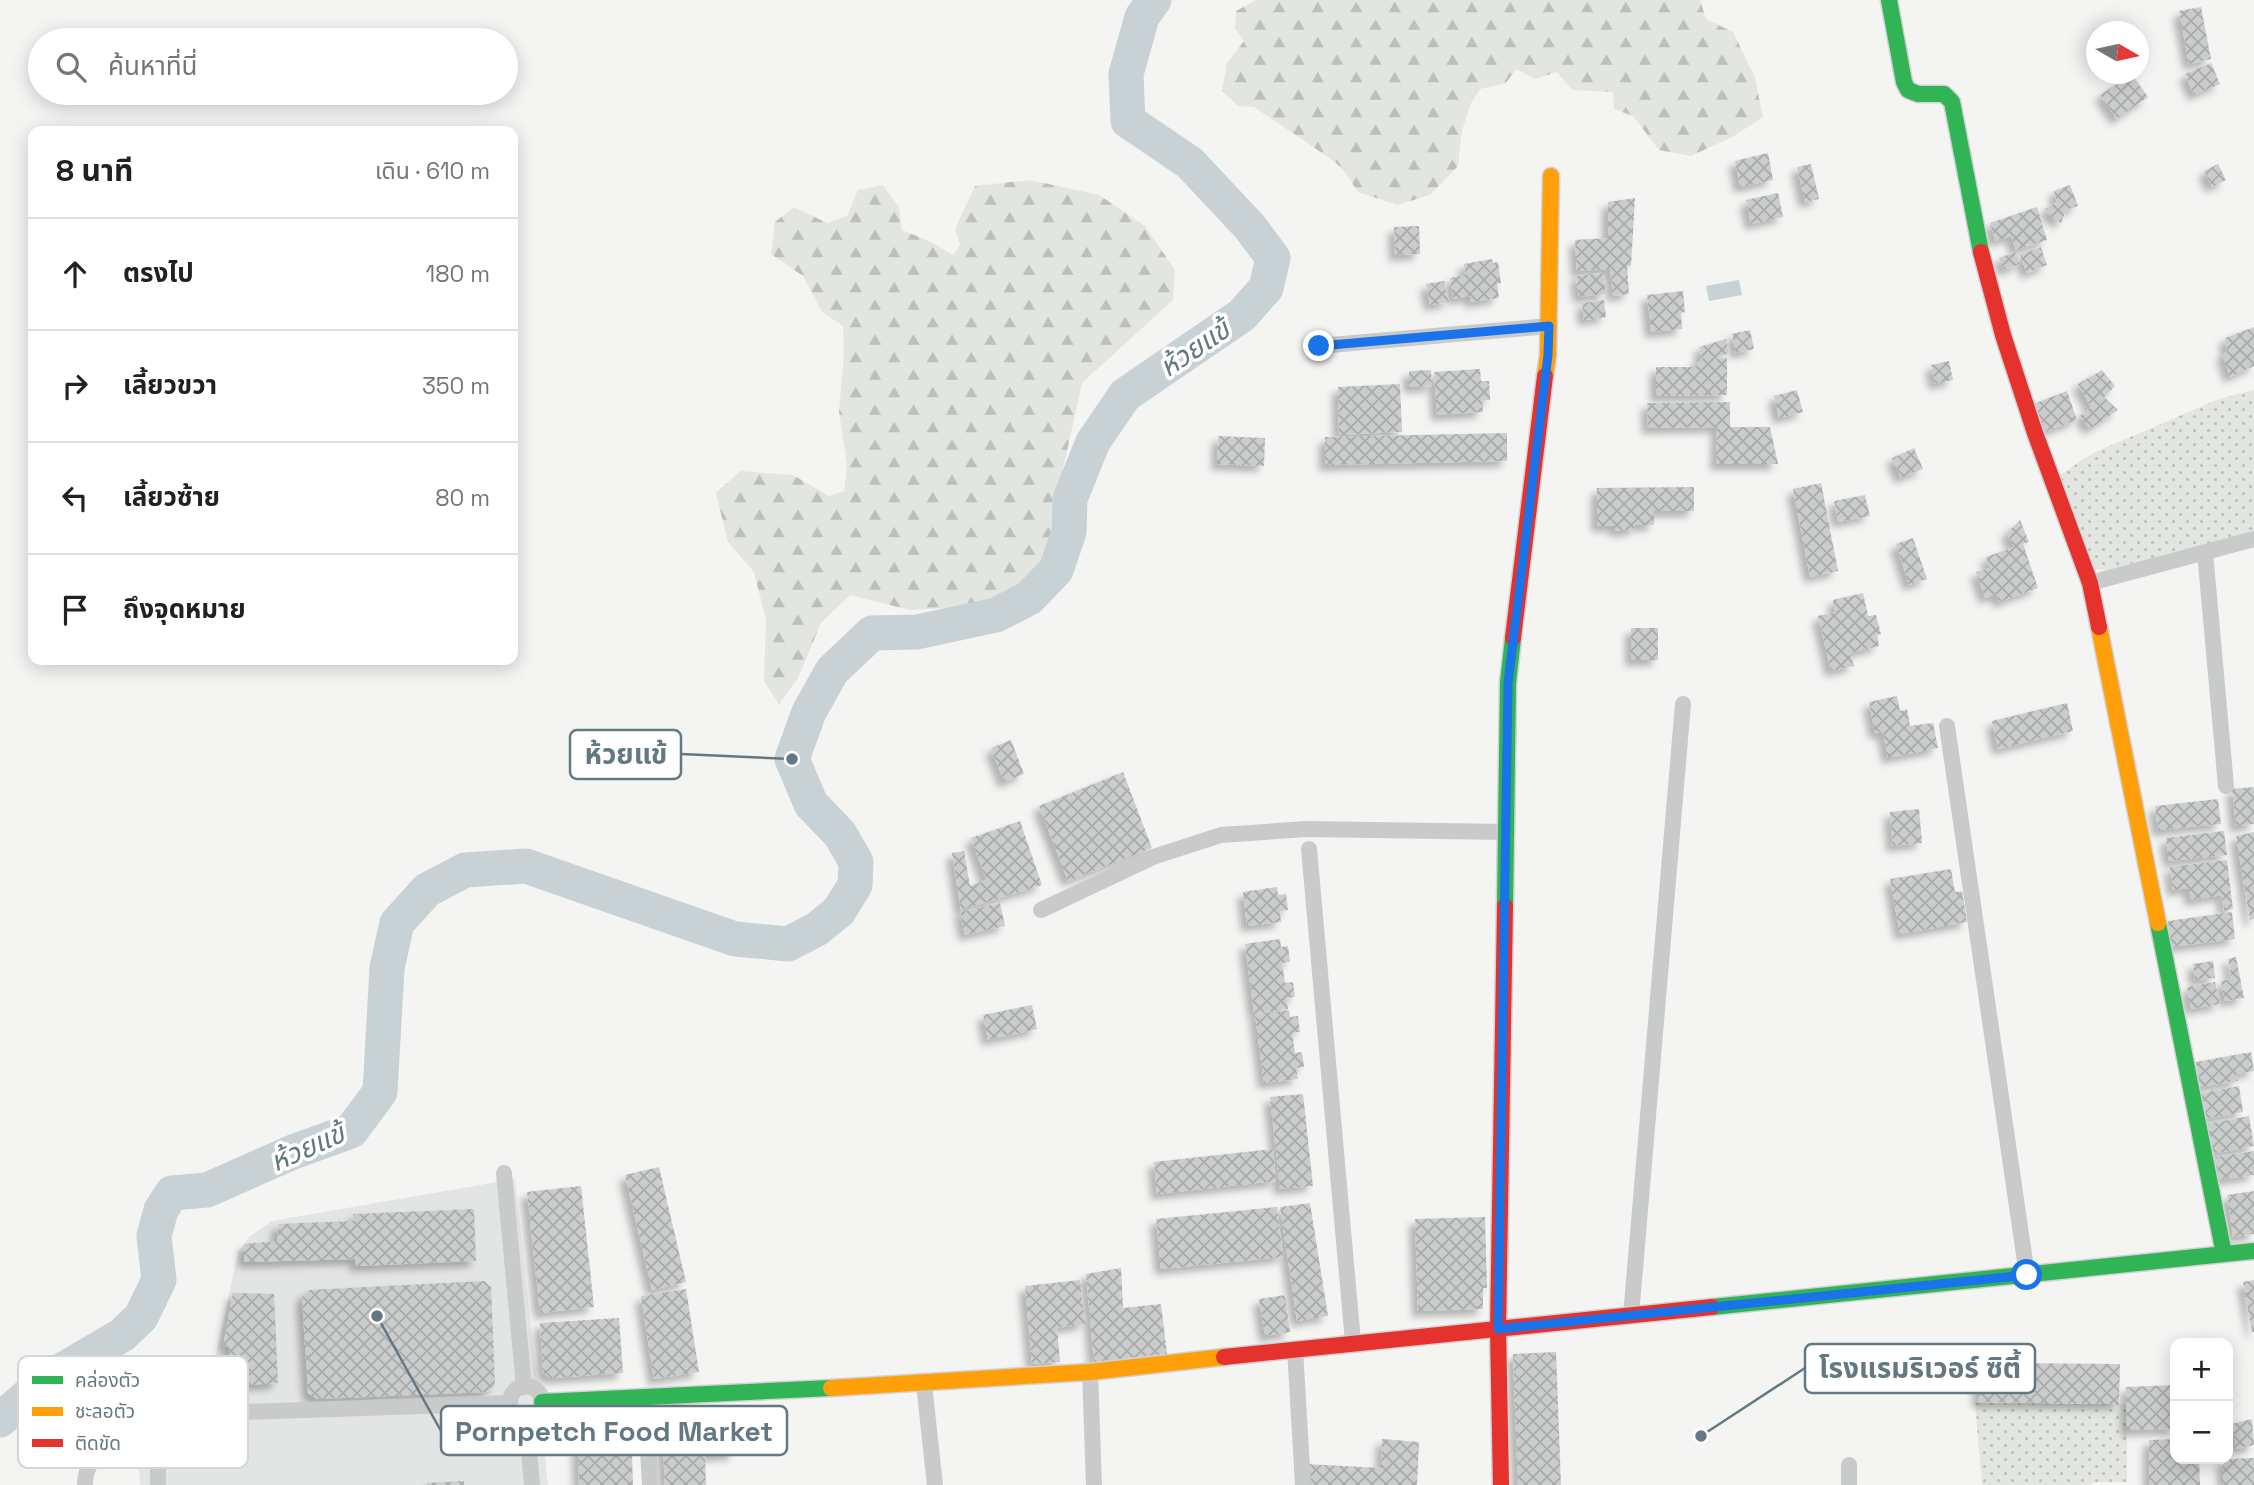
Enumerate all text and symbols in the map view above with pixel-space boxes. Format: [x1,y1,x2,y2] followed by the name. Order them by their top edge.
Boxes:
[2086,21,2149,84] north arrow
[28,28,518,105] search box
[52,48,90,86] icon: search
[108,49,198,83] text: ค้นหาที่นี่
[56,151,133,190] text: 8 นาที
[375,156,490,186] text: เดิน · 610 m
[56,255,94,293] icon: ahead
[123,256,194,290] text: ตรงไป
[426,259,490,289] text: 180 m
[1152,309,1240,385] water label: ห้วยแข้
[1303,330,1334,361] route end
[56,367,94,405] icon: right
[123,368,217,402] text: เลี้ยวขวา
[422,371,490,401] text: 350 m
[56,479,94,517] icon: left
[123,480,220,514] text: เลี้ยวซ้าย
[435,483,490,513] text: 80 m
[56,591,94,629] icon: arrive
[123,592,246,626] text: ถึงจุดหมาย
[570,730,681,779] callout: ห้วยแข้
[585,736,667,772] text: ห้วยแข้
[264,1113,354,1179] water label: ห้วยแข้
[2011,1259,2042,1290] route start
[2170,1338,2233,1464] map controls
[2170,1338,2233,1401] button: +
[1805,1344,2035,1393] callout: โรงแรมริเวอร์ ซิตี้
[1819,1348,2022,1386] text: โรงแรมริเวอร์ ซิตี้
[18,1356,248,1468] legend
[75,1368,140,1393] text: คล่องตัว
[75,1399,135,1424] text: ชะลอตัว
[2170,1401,2233,1464] button: −
[441,1406,787,1455] callout: Pornpetch Food Market
[455,1413,773,1449] text: Pornpetch Food Market
[75,1431,121,1456] text: ติดขัด

